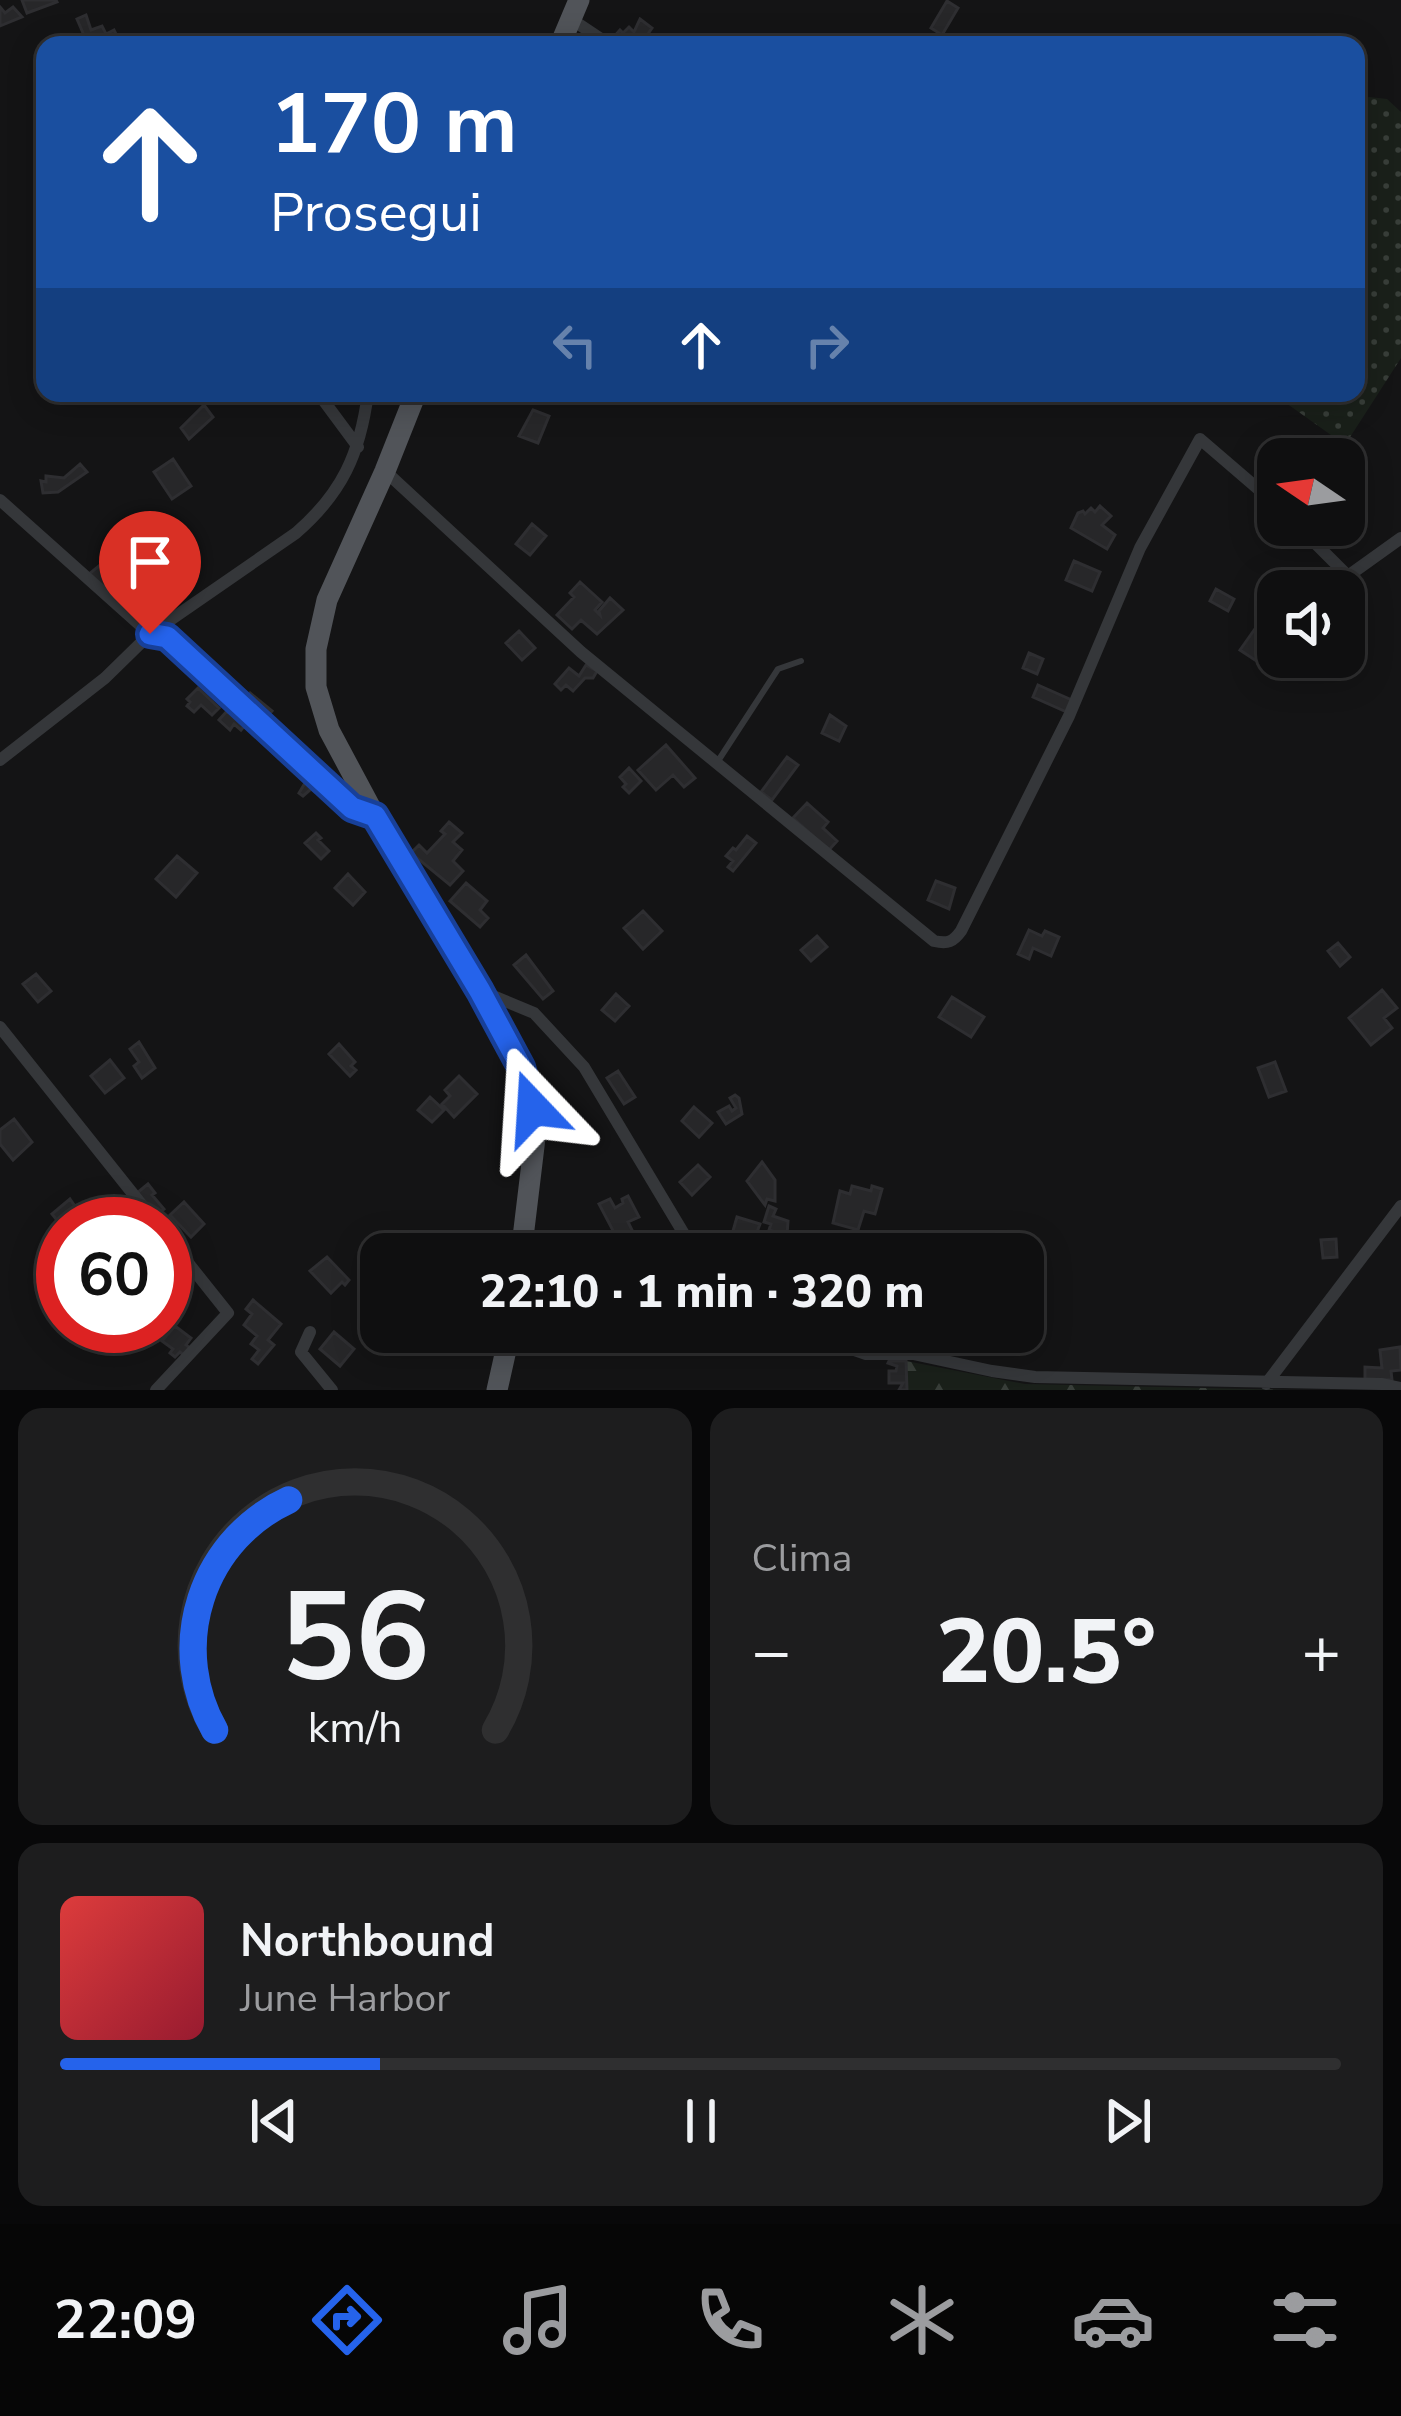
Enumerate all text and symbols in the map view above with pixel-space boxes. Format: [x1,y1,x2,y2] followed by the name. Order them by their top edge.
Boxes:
[270,67,518,182] text: 170 m
[72,84,228,240] icon: ahead
[270,176,482,250] text: Prosegui
[542,312,608,378] icon: left
[668,312,734,378] icon: ahead
[794,312,860,378] icon: right
[1257,438,1365,546] north arrow
[1257,438,1365,678] map controls
[99,511,201,634] pin
[117,529,183,595] icon: arrive
[1257,570,1365,678] button: sound
[470,1045,596,1171] position arrow
[36,1197,192,1353] speed limit sign: 60
[479,1262,925,1323] text: 22:10 · 1 min · 320 m
[752,1532,852,1585] text: Clima
[280,1553,430,1723] text: 56
[936,1591,1156,1714] text: 20.5°
[752,1607,791,1697] text: −
[1301,1607,1341,1697] text: +
[307,1698,402,1756] text: km/h
[240,1911,494,1972] text: Northbound
[240,1972,450,2025] text: June Harbor
[241,2088,307,2154] icon: previous
[668,2088,734,2154] icon: pause
[1095,2088,1161,2154] icon: next
[305,2278,389,2362] icon: directions
[496,2278,580,2362] icon: music
[688,2278,772,2362] icon: phone
[880,2278,964,2362] icon: climate
[1071,2278,1155,2362] icon: car
[1263,2278,1347,2362] icon: filters
[54,2283,197,2357] text: 22:09

